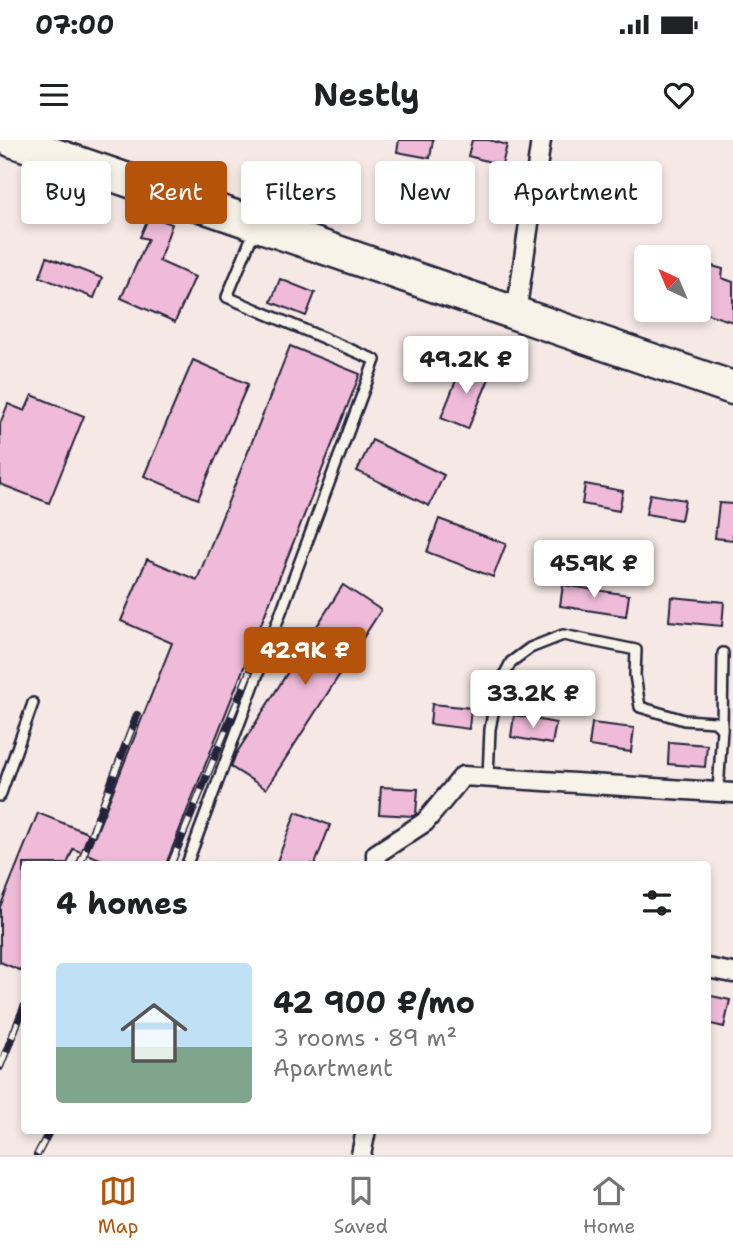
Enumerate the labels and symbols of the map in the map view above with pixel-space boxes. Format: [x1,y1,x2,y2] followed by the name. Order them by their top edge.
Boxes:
[634,245,710,322] north arrow
[401,336,531,396] pin: 49.2K ₽
[529,540,659,600] pin: 45.9K ₽
[240,628,370,687] pin: 42.9K ₽
[468,670,598,730] pin: 33.2K ₽

